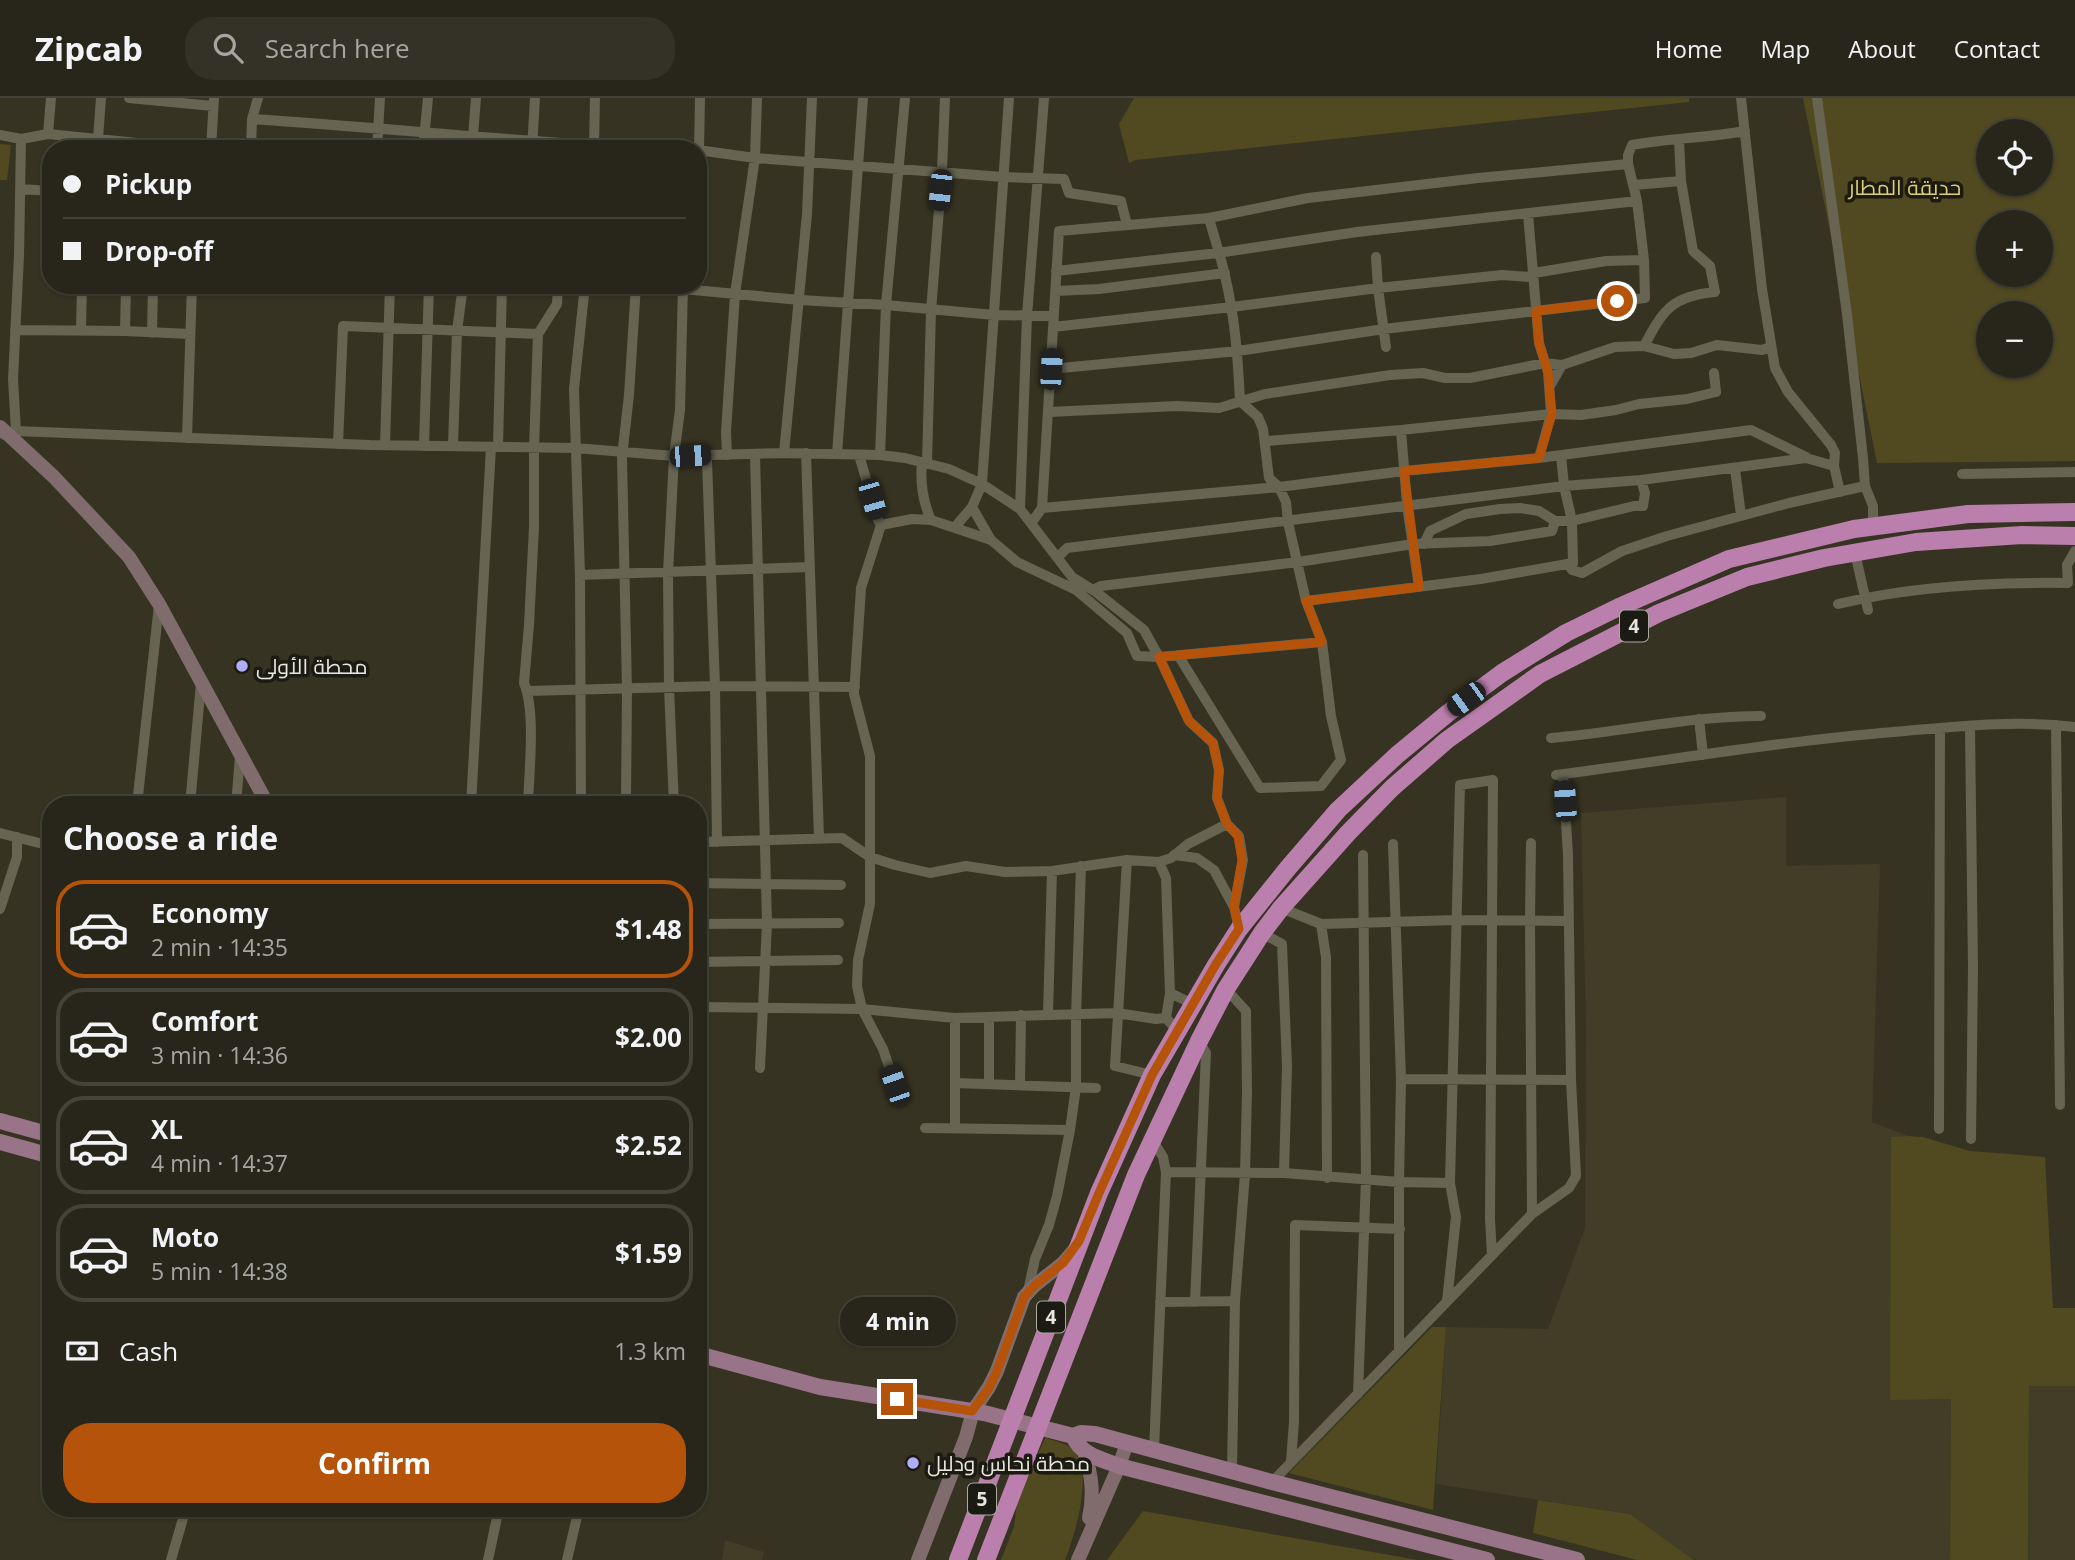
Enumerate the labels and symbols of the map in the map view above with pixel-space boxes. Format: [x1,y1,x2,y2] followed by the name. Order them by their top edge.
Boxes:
[928,168,953,212] car
[1848,173,1961,201] park label: حديقة المطار
[1601,285,1633,317] route start
[1040,347,1063,391] car
[669,444,712,468] car
[857,476,888,522] car
[1620,610,1648,642] road number: 4
[256,652,368,680] place label: محطة الأولى
[234,658,250,674] marker: محطة الأولى
[1443,678,1490,720] car
[1554,779,1577,823] car
[879,1062,912,1108] car
[839,1298,955,1346] callout: 4 min
[1037,1302,1065,1332] road number: 4
[881,1383,913,1415] route end
[927,1449,1090,1477] place label: محطة نحاس ودليل
[905,1455,921,1471] marker: محطة نحاس ودليل
[968,1484,996,1514] road number: 5

